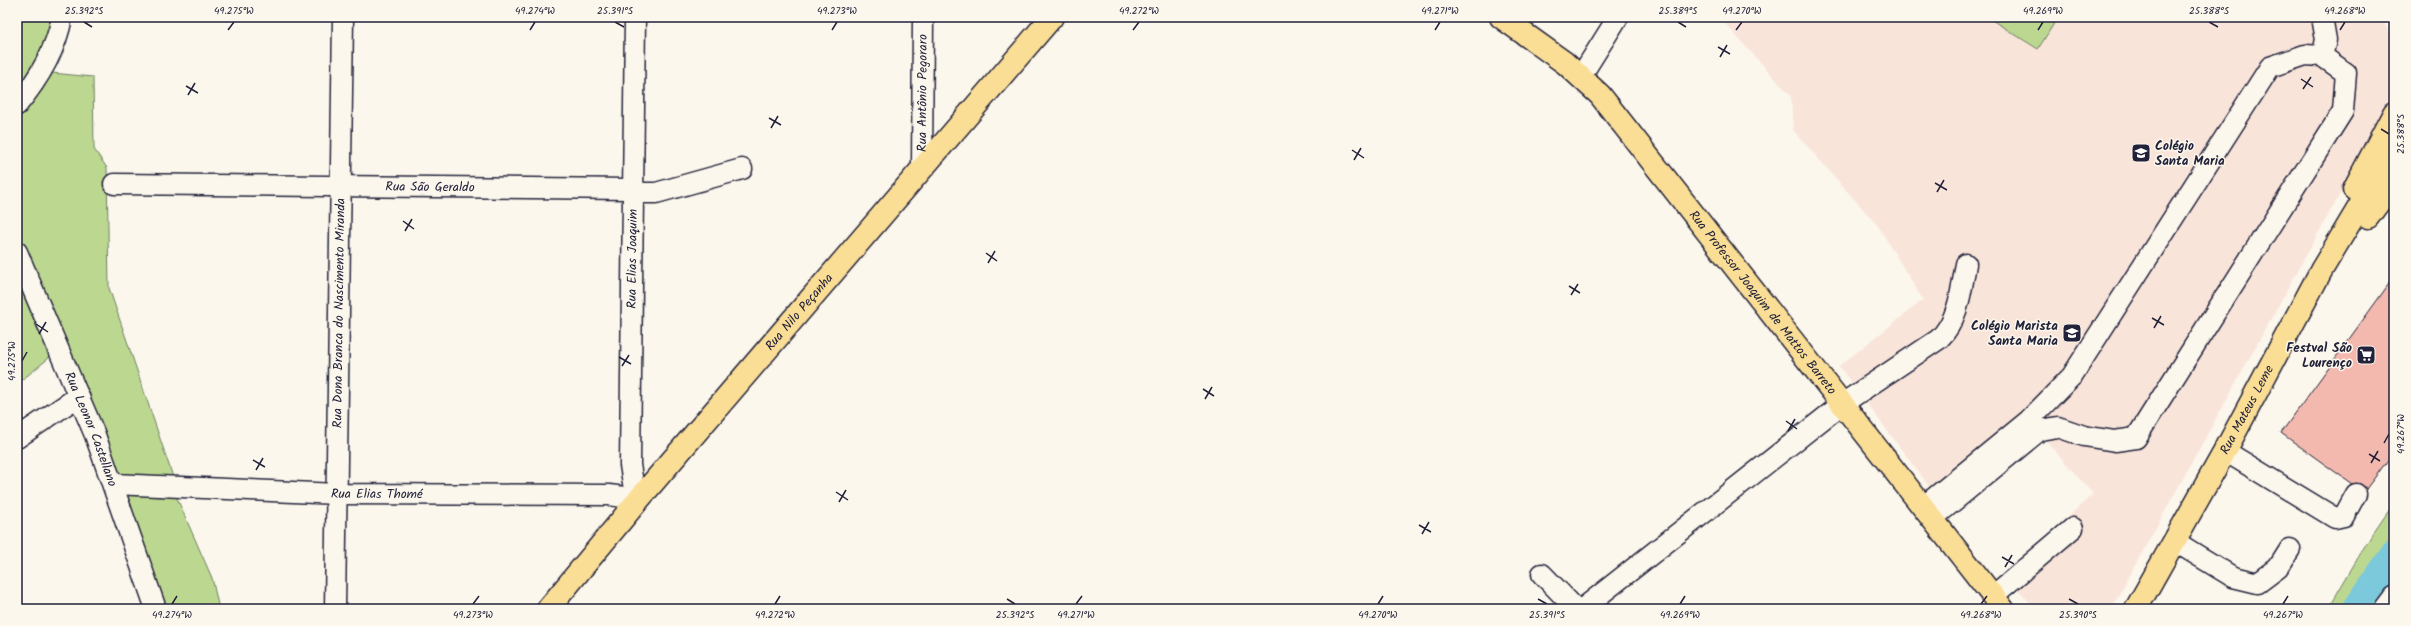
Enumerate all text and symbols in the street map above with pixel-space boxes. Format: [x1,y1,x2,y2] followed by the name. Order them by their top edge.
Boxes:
[65,3,104,19] text: 25.392°S
[214,3,254,19] text: 49.275°W
[515,3,555,19] text: 49.274°W
[597,3,634,19] text: 25.391°S
[817,3,857,19] text: 49.273°W
[1119,3,1159,19] text: 49.272°W
[1421,3,1459,19] text: 49.271°W
[1659,3,1698,19] text: 25.389°S
[1722,3,1762,19] text: 49.270°W
[2023,3,2063,19] text: 49.269°W
[2189,3,2230,19] text: 25.388°S
[2324,3,2366,19] text: 49.268°W
[912,34,933,152] street label: Rua Antônio Pegoraro
[2393,113,2409,154] text: 25.388°S
[2155,136,2225,172] place label: Colégio Santa Maria
[2130,142,2152,164] school or university icon: Colégio Santa Maria
[385,176,475,198] street label: Rua São Geraldo
[327,198,351,428] street label: Rua Dona Branca do Nascimento Miranda
[1684,206,1842,399] street label: Rua Professor Joaquim de Mattos Barreto
[621,209,643,309] street label: Rua Elias Joaquim
[760,269,839,355] street label: Rua Nilo Peçanha
[1971,316,2058,352] place label: Colégio Marista Santa Maria
[2061,322,2083,344] school or university icon: Colégio Marista Santa Maria
[2286,338,2352,374] place label: Festval São Lourenço
[4,341,20,381] text: 49.275°W
[2355,344,2377,366] supermarket icon: Festval São Lourenço
[2214,361,2279,458] street label: Rua Mateus Leme
[59,368,123,490] street label: Rua Leonor Castellano
[2393,414,2409,454] text: 49.267°W
[330,483,424,505] street label: Rua Elias Thomé
[152,607,192,623] text: 49.274°W
[453,607,493,623] text: 49.273°W
[755,607,795,623] text: 49.272°W
[996,607,1035,623] text: 25.392°S
[1057,607,1095,623] text: 49.271°W
[1358,607,1398,623] text: 49.270°W
[1529,607,1566,623] text: 25.391°S
[1660,607,1700,623] text: 49.269°W
[1960,607,2002,623] text: 49.268°W
[2059,607,2098,623] text: 25.390°S
[2263,607,2303,623] text: 49.267°W

